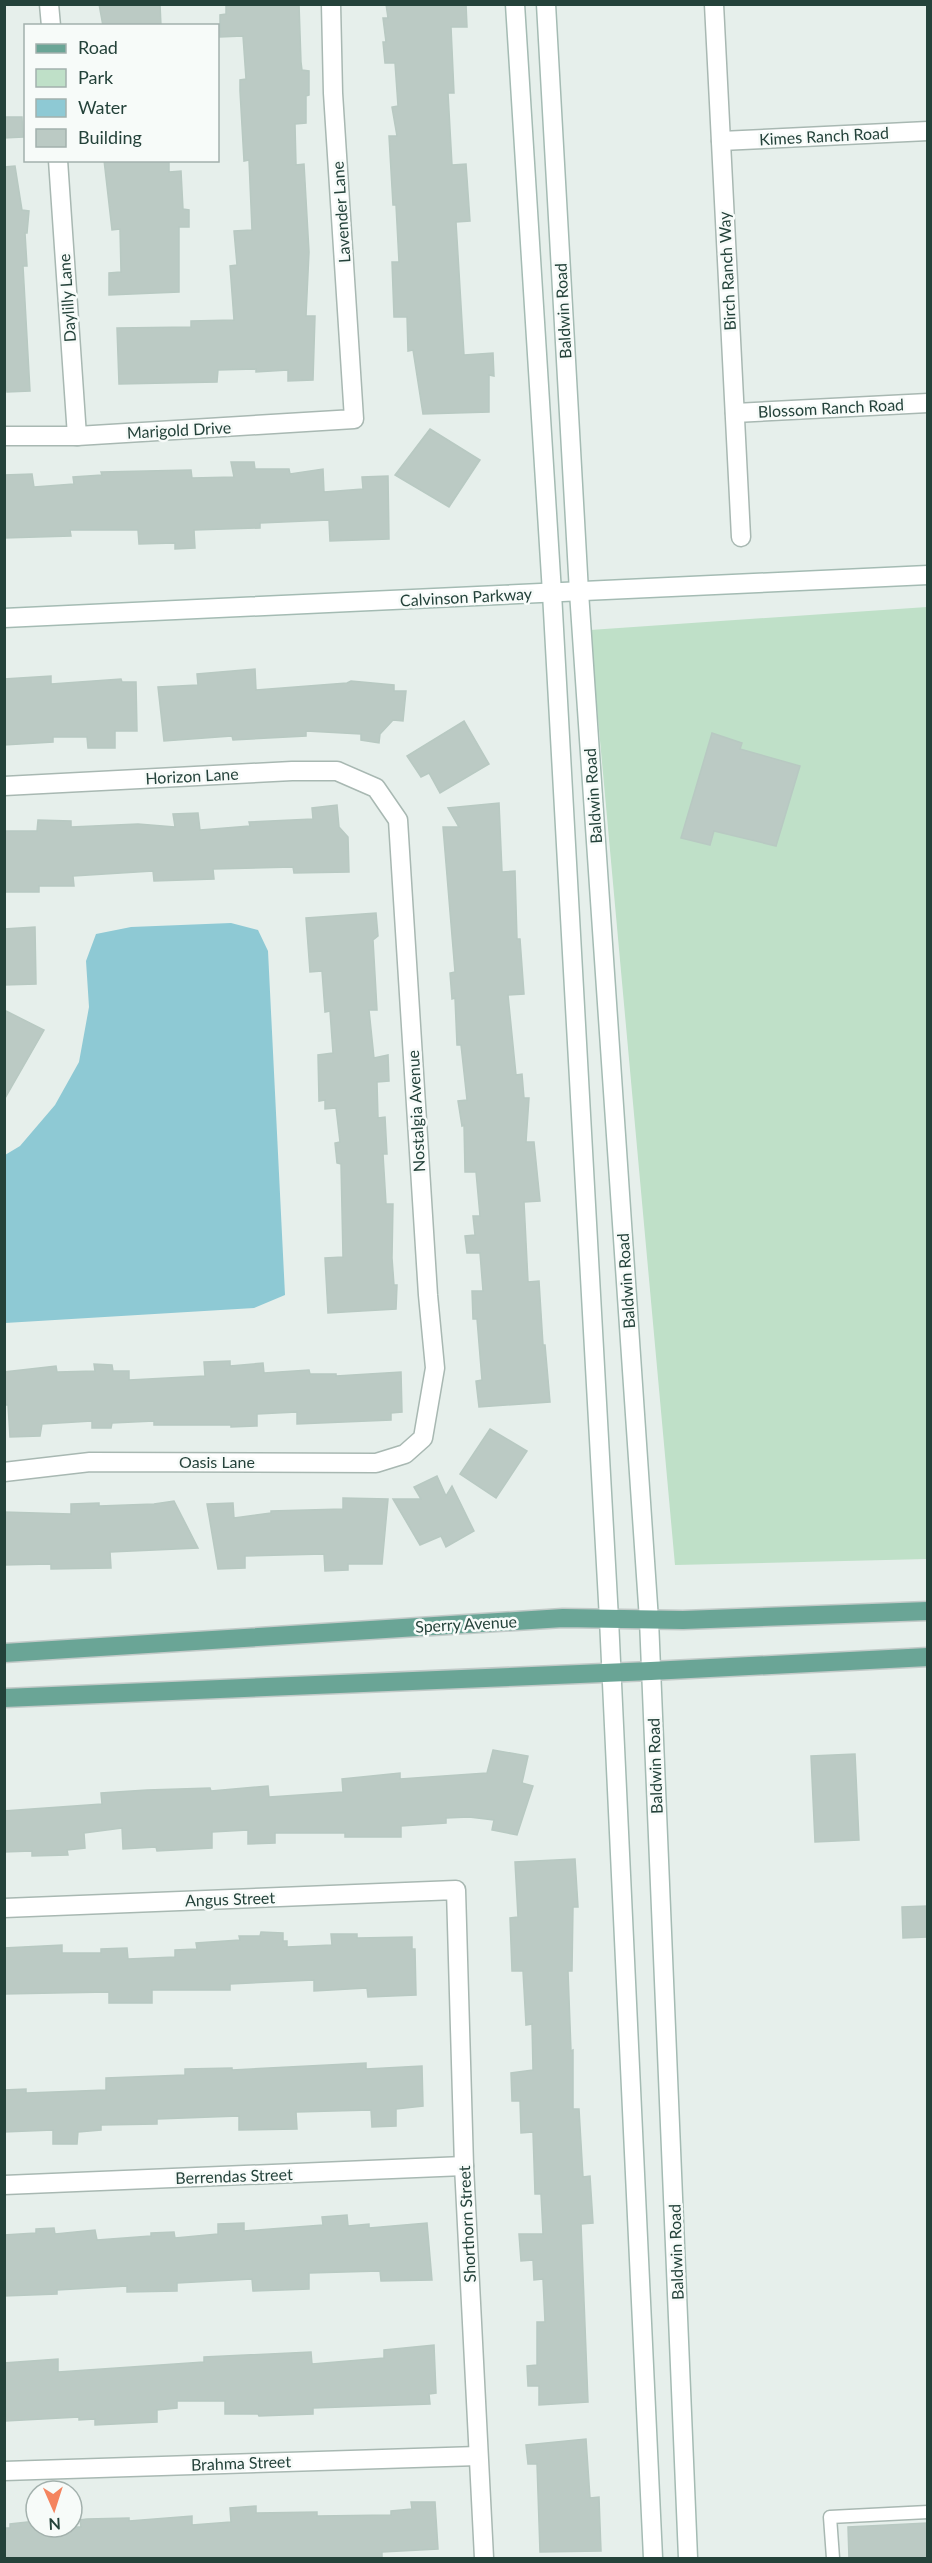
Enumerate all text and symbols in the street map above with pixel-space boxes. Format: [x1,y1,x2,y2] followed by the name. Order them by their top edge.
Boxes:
[24,24,219,162] legend
[78,36,118,58] text: Road
[78,66,114,88] text: Park
[78,96,127,118] text: Water
[759,123,889,148] street label: Kimes Ranch Road
[78,126,142,148] text: Building
[327,161,354,264] street label: Lavender Lane
[714,210,739,331] street label: Birch Ranch Way
[54,253,79,343] street label: Daylilly Lane
[551,263,574,359] street label: Baldwin Road
[757,394,904,421] street label: Blossom Ranch Road
[126,417,232,442] street label: Marigold Drive
[399,584,533,609] street label: Calvinson Parkway
[580,748,605,844] street label: Baldwin Road
[145,764,239,787] street label: Horizon Lane
[403,1050,428,1172] street label: Nostalgia Avenue
[613,1233,638,1329] street label: Baldwin Road
[179,1452,255,1471] street label: Oasis Lane
[415,1611,517,1636] street label: Sperry Avenue
[643,1718,666,1814] street label: Baldwin Road
[185,1887,276,1910] street label: Angus Street
[175,2164,293,2187] street label: Berrendas Street
[454,2165,479,2283] street label: Shorthorn Street
[664,2204,687,2300] street label: Baldwin Road
[191,2451,292,2474] street label: Brahma Street
[24,2479,84,2539] north arrow
[48,2515,61,2534] text: N

